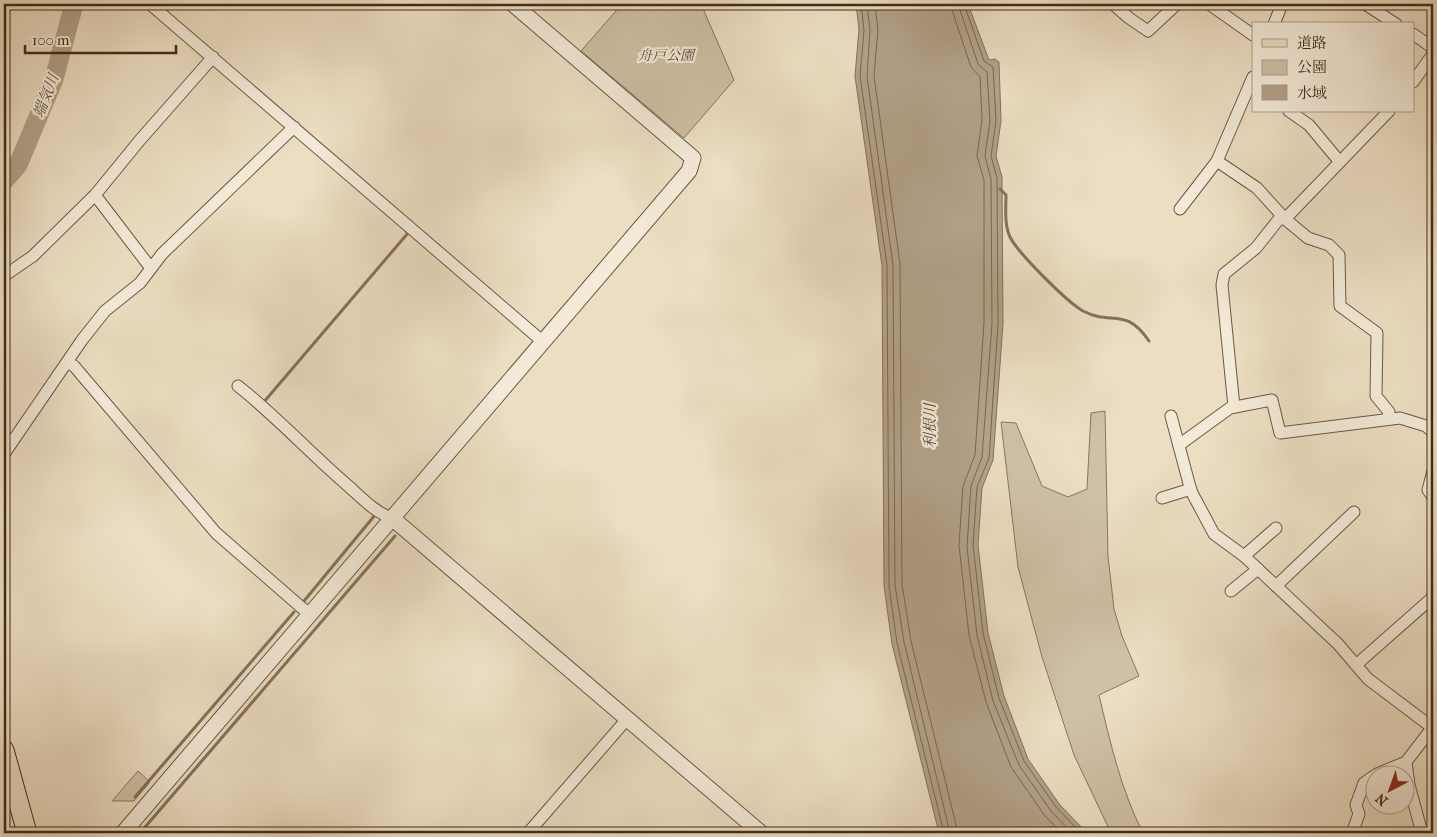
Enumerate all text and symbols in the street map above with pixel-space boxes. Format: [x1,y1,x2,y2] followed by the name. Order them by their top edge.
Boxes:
[25,22,176,54] scale bar
[1252,22,1414,112] legend
[32,31,70,49] text: 100 m
[1297,34,1327,52] text: 道路
[638,47,696,64] park label: 舟戸公園
[1297,58,1327,76] text: 公園
[30,70,63,120] water label: 端気川
[1297,84,1327,102] text: 水域
[921,402,939,449] water label: 利根川
[1364,764,1414,814] north arrow
[1372,789,1391,809] text: N

